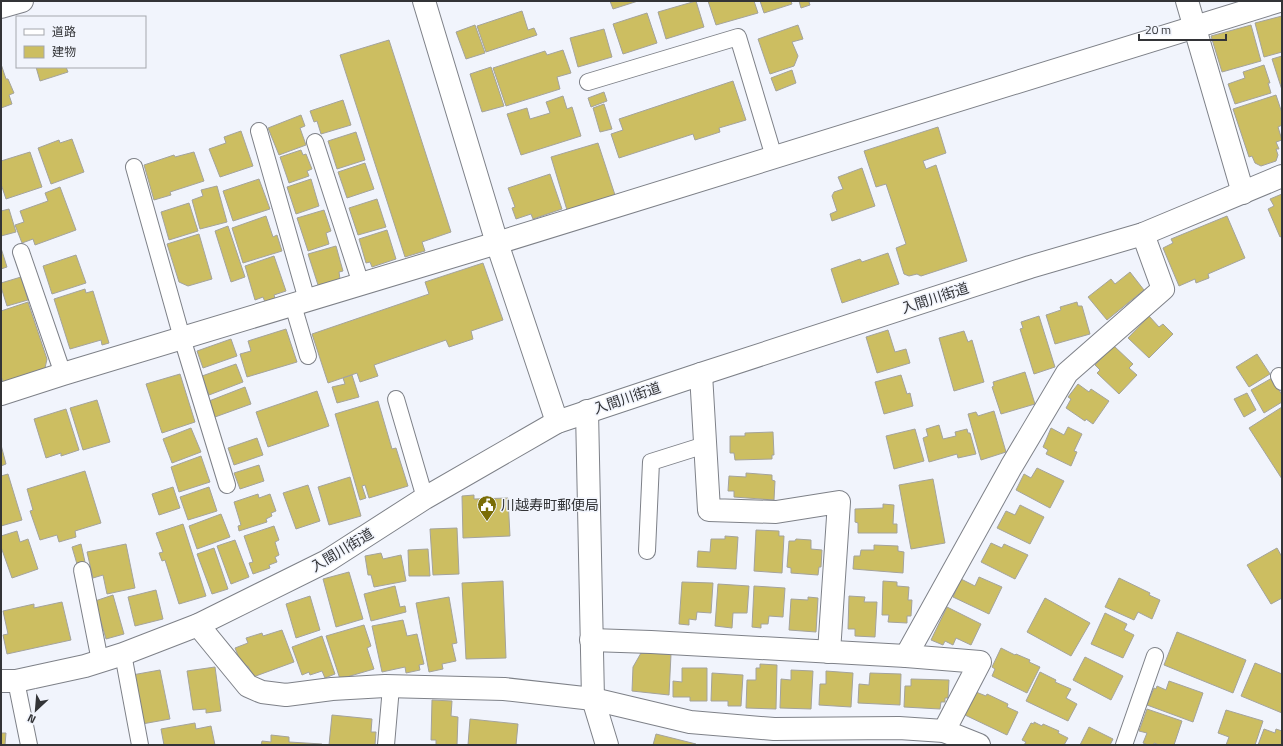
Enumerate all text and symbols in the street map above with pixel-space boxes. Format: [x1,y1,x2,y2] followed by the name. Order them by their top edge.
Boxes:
[16,16,146,68] legend
[1139,16,1226,42] scale bar
[1145,20,1171,39] text: 20 m
[52,22,76,41] text: 道路
[52,42,76,61] text: 建物
[898,277,971,318] street label: 入間川街道
[590,376,663,419] street label: 入間川街道
[476,494,498,522] public building icon: 川越寿町郵便局
[501,494,599,515] place label: 川越寿町郵便局
[306,523,377,577] street label: 入間川街道
[16,690,56,730] north arrow
[25,710,39,728] text: N

